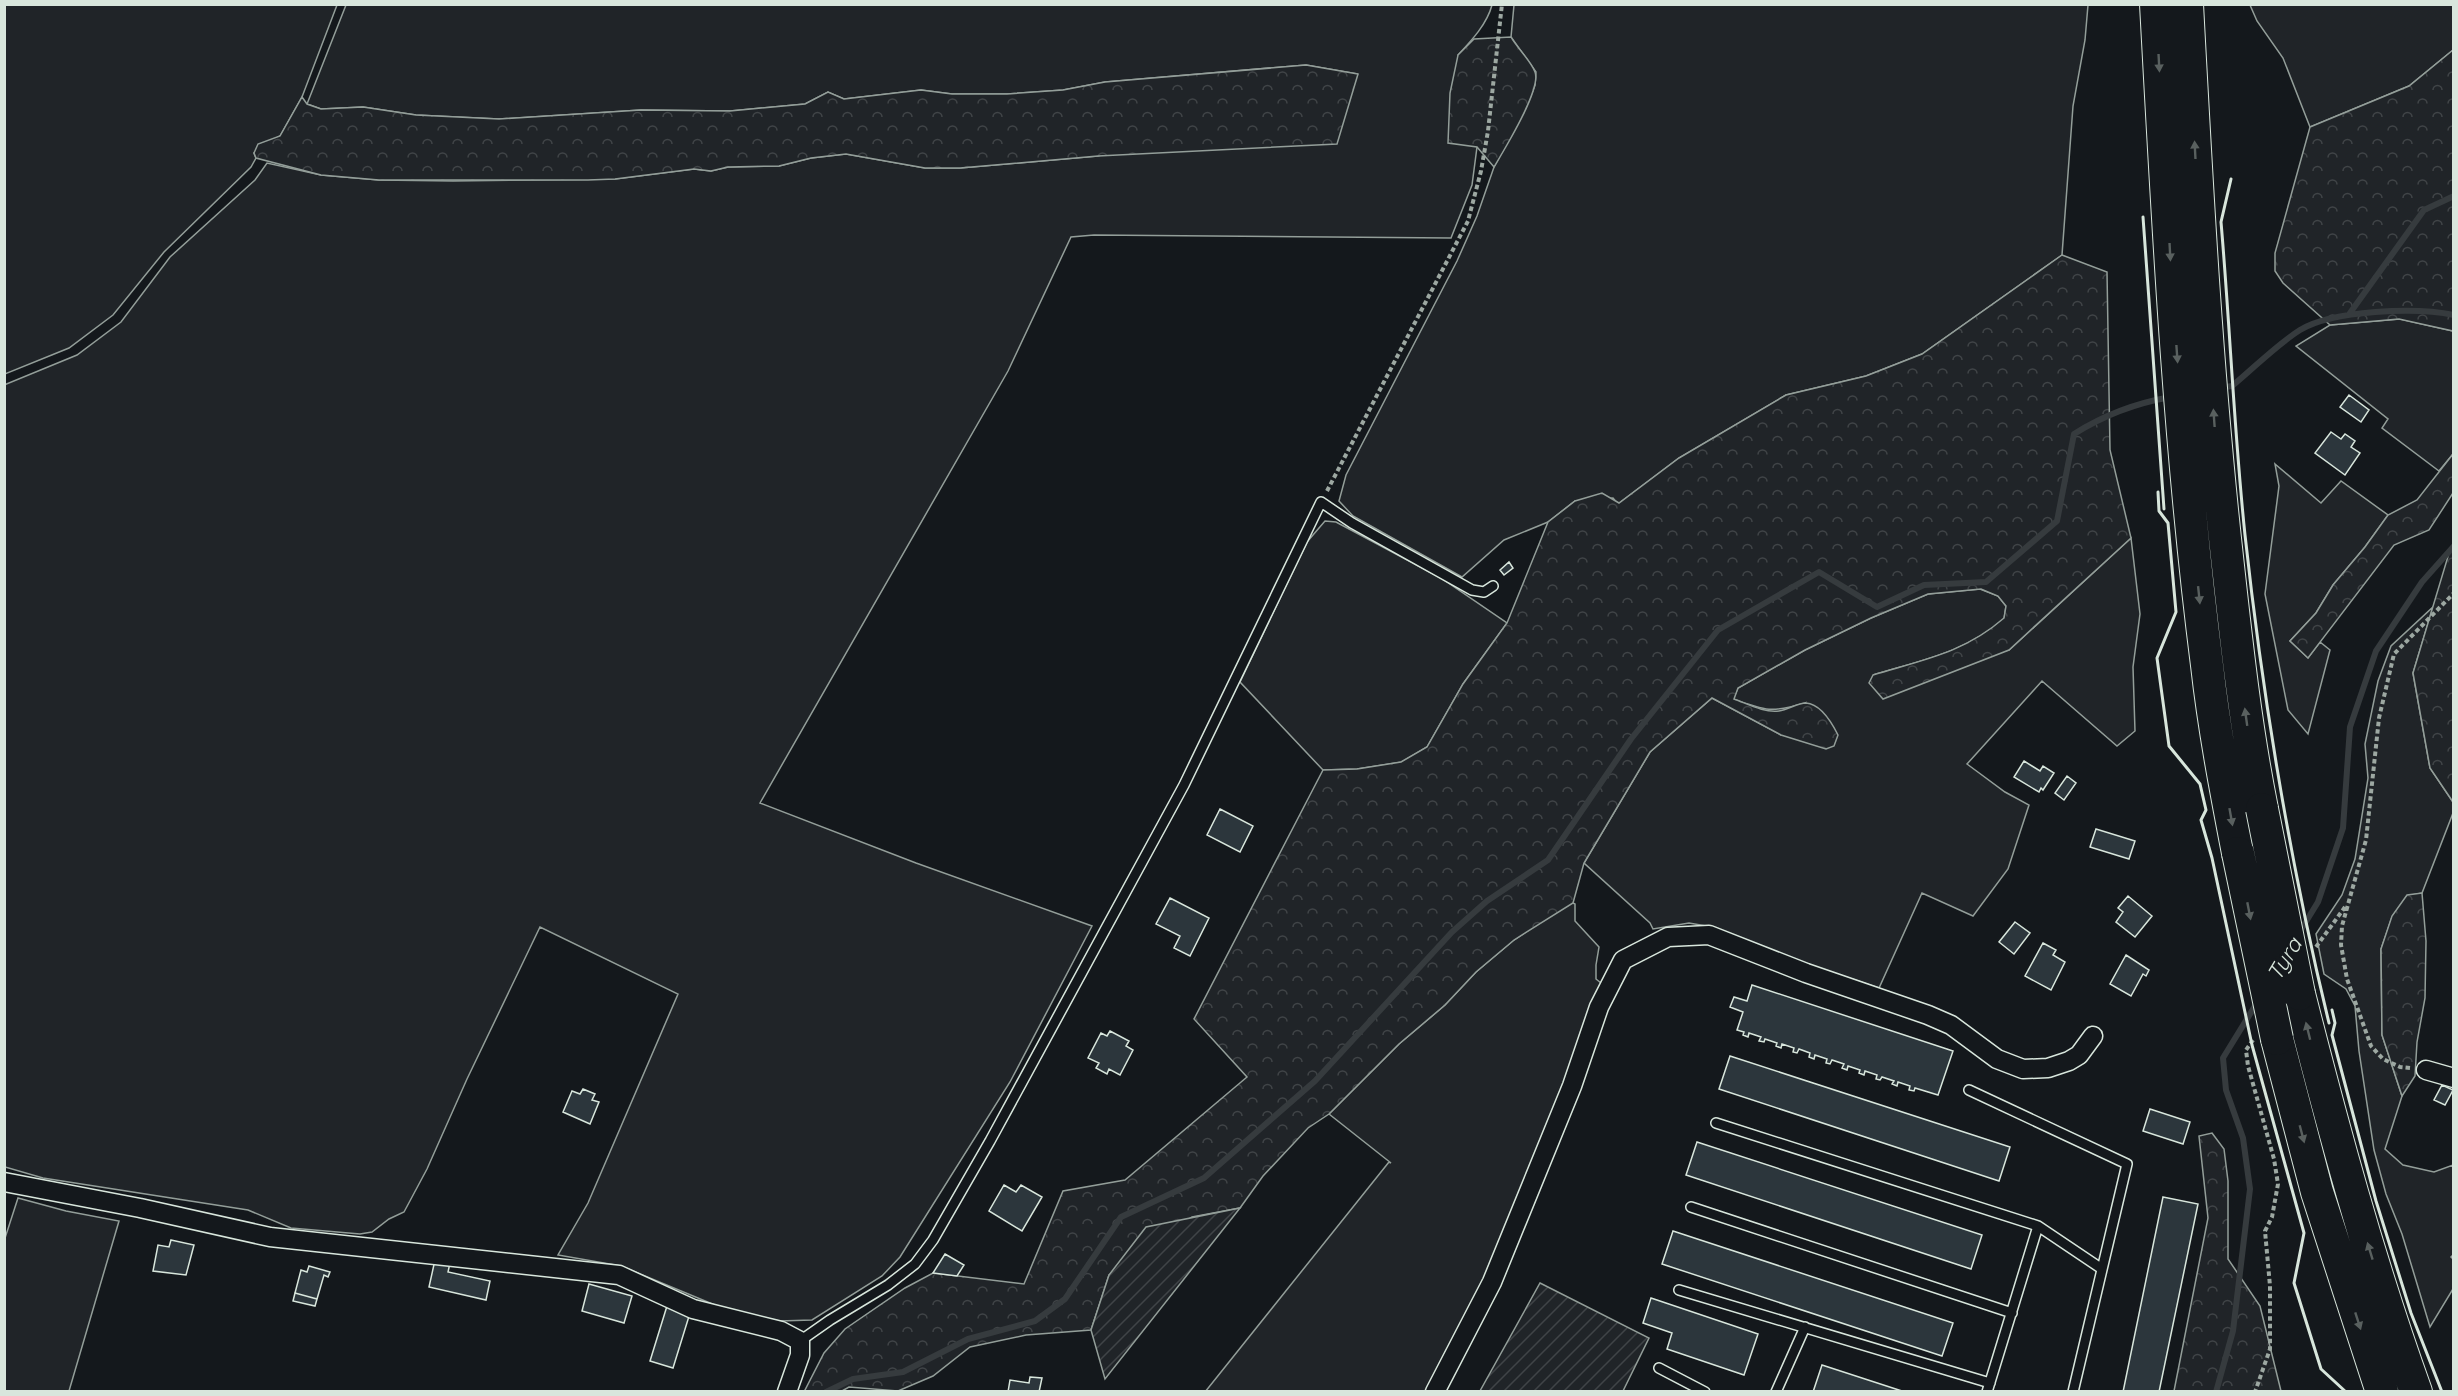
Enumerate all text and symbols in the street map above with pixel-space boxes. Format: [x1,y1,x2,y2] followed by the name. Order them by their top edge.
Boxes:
[2154,53,2164,72] one-way arrow
[2190,141,2200,160] one-way arrow
[2165,243,2174,262] one-way arrow
[2172,344,2182,363] one-way arrow
[2209,409,2218,428] one-way arrow
[2194,586,2204,605] one-way arrow
[2242,707,2251,726] one-way arrow
[2227,808,2236,827] one-way arrow
[2245,901,2254,920] one-way arrow
[2260,931,2309,986] water label: Tyra
[2303,1022,2313,1040] one-way arrow
[2297,1125,2307,1143] one-way arrow
[2365,1242,2374,1260] one-way arrow
[2353,1312,2363,1330] one-way arrow

